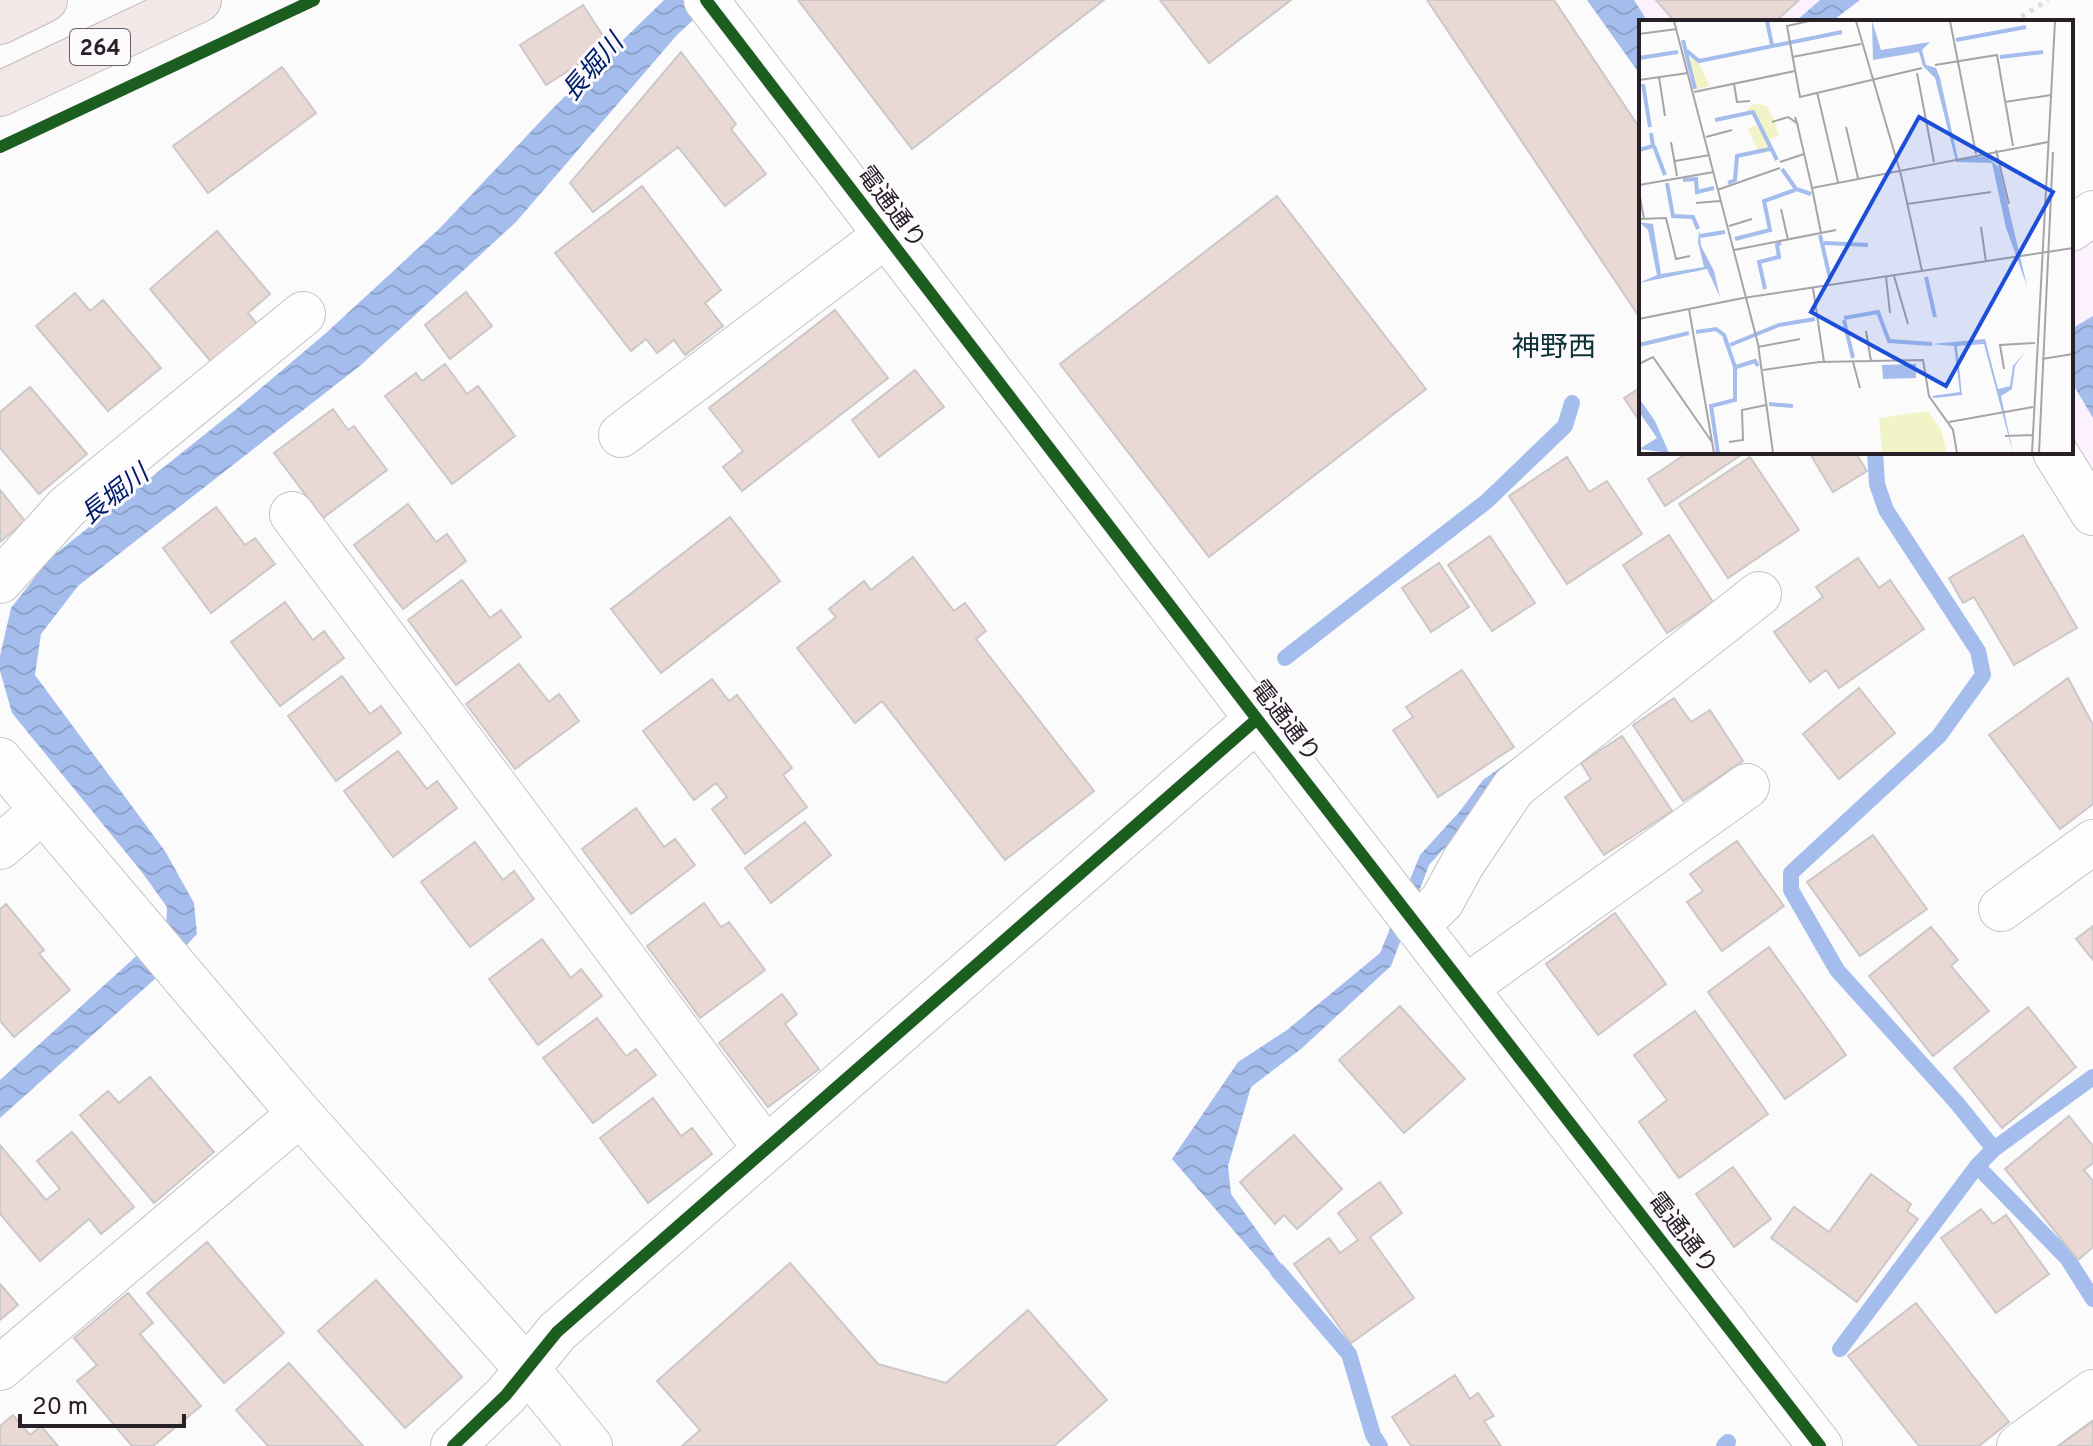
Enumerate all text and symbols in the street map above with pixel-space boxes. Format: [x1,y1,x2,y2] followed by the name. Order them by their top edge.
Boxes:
[1639,20,2073,454] inset map
[556,26,634,109] water label: 長堀川
[70,29,130,65] road number: 264
[850,161,931,256] street label: 電通通り
[1512,331,1596,367] district label: 神野西
[75,457,159,533] water label: 長堀川
[1243,675,1326,769] street label: 電通通り
[1640,1187,1723,1281] street label: 電通通り
[20,1378,184,1428] scale bar
[32,1393,88,1423] text: 20 m

